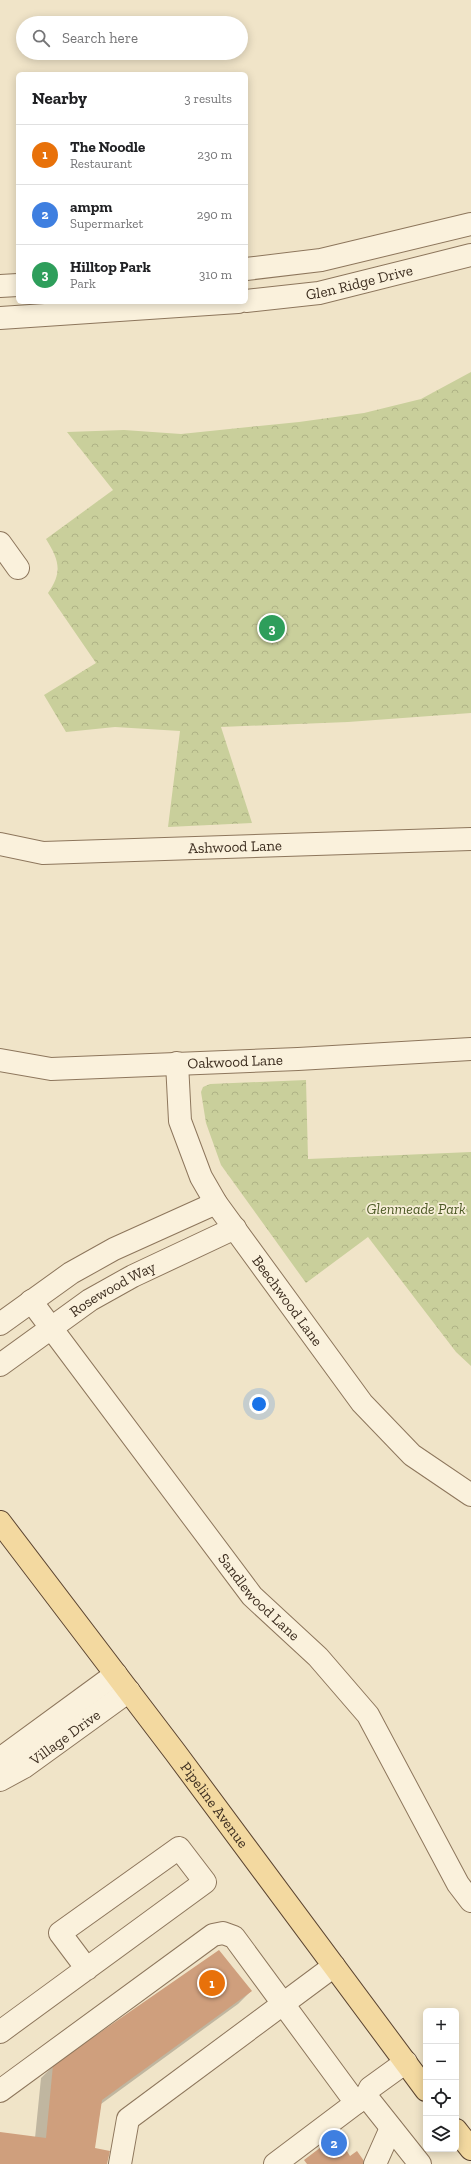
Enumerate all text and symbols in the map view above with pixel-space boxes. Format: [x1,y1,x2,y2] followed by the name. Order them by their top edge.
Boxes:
[16,16,248,60] search box
[30,27,52,49] icon: search
[62,29,138,47] text: Search here
[32,88,87,108] text: Nearby
[184,91,232,106] text: 3 results
[70,138,145,156] text: The Noodle
[42,147,48,162] text: 1
[197,147,232,162] text: 230 m
[70,156,132,171] text: Restaurant
[70,198,112,216] text: ampm
[42,207,48,222] text: 2
[197,207,232,222] text: 290 m
[70,216,143,231] text: Supermarket
[70,258,151,276] text: Hilltop Park
[305,261,414,303] street label: Glen Ridge Drive
[42,267,48,282] text: 3
[199,267,232,282] text: 310 m
[70,276,96,291] text: Park
[259,613,285,643] pin: 3
[188,836,282,857] street label: Ashwood Lane
[187,1051,283,1072] street label: Oakwood Lane
[366,1200,466,1218] park label: Glenmeade Park
[248,1252,326,1350] street label: Beechwood Lane
[66,1258,159,1321] street label: Rosewood Way
[249,1394,269,1414] your location
[214,1550,303,1644] street label: Sandlewood Lane
[25,1706,104,1769] street label: Village Drive
[177,1758,252,1852] street label: Pipeline Avenue
[199,1968,225,1998] pin: 1
[423,2008,459,2152] map controls
[423,2008,459,2044] button: +
[423,2044,459,2080] button: −
[423,2080,459,2116] button: locate
[423,2116,459,2152] button: layers
[321,2128,347,2158] pin: 2

